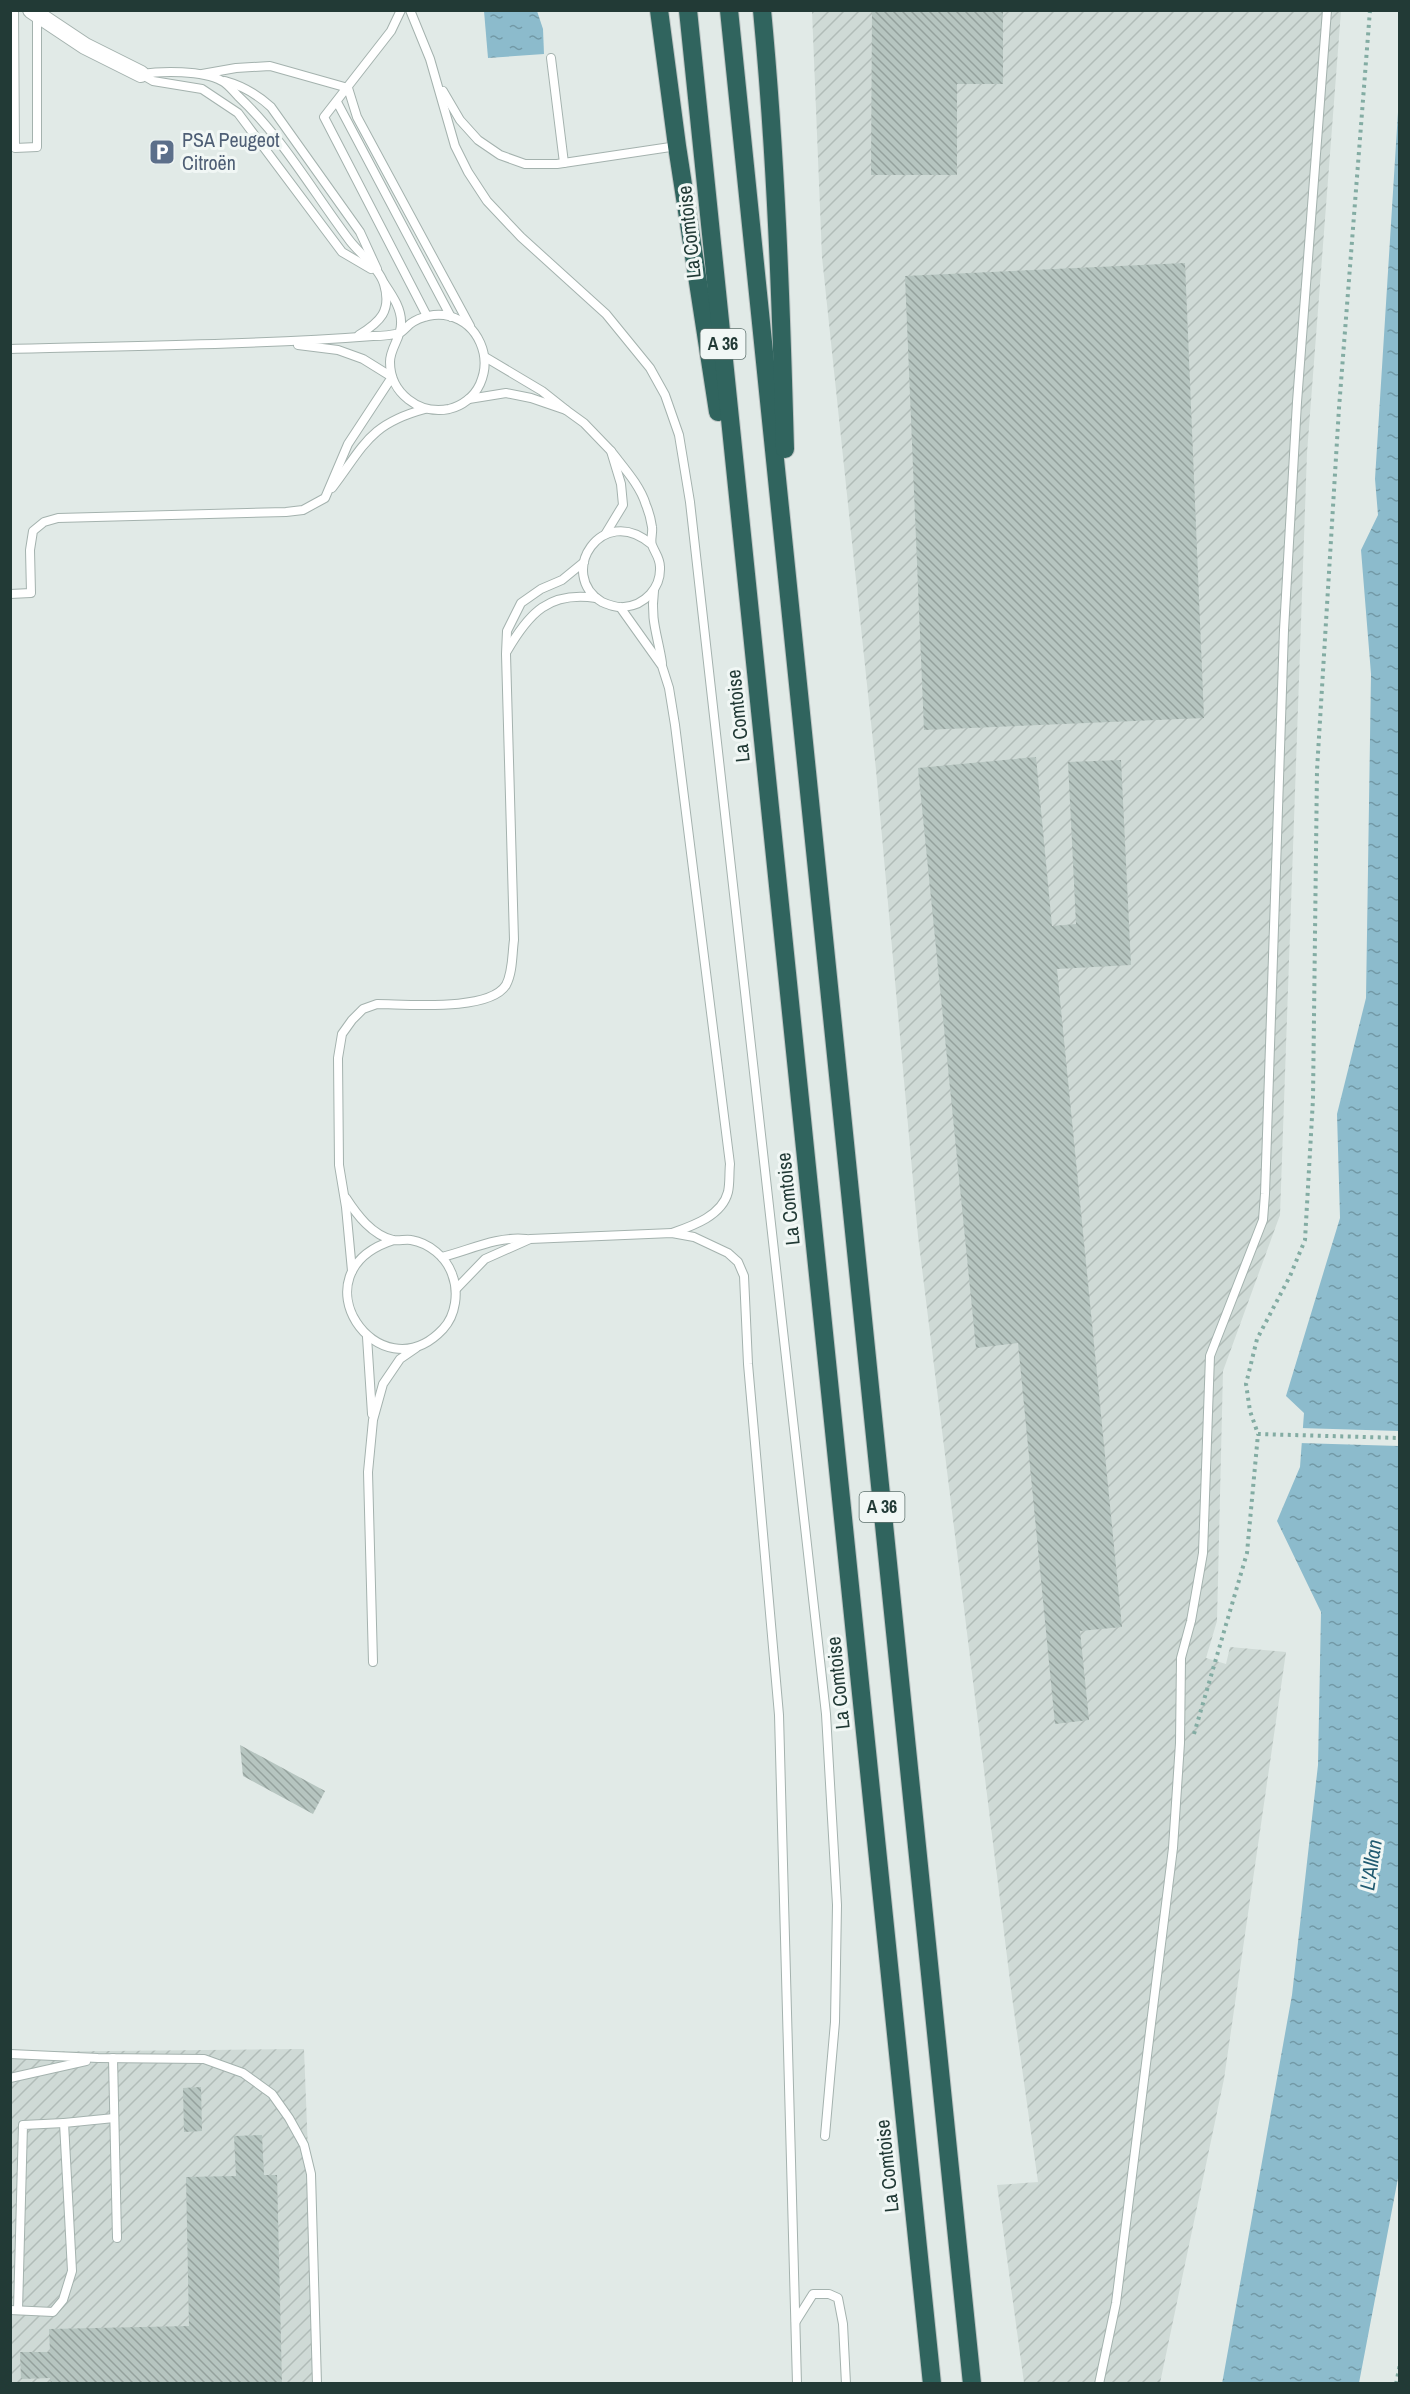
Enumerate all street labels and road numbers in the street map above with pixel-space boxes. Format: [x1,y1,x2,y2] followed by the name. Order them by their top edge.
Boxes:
[670,184,707,280] street label: La Comtoise
[700,329,746,359] road number: A 36
[719,668,756,764] street label: La Comtoise
[769,1151,806,1247] street label: La Comtoise
[860,1492,904,1522] road number: A 36
[819,1635,856,1731] street label: La Comtoise
[868,2118,905,2214] street label: La Comtoise

